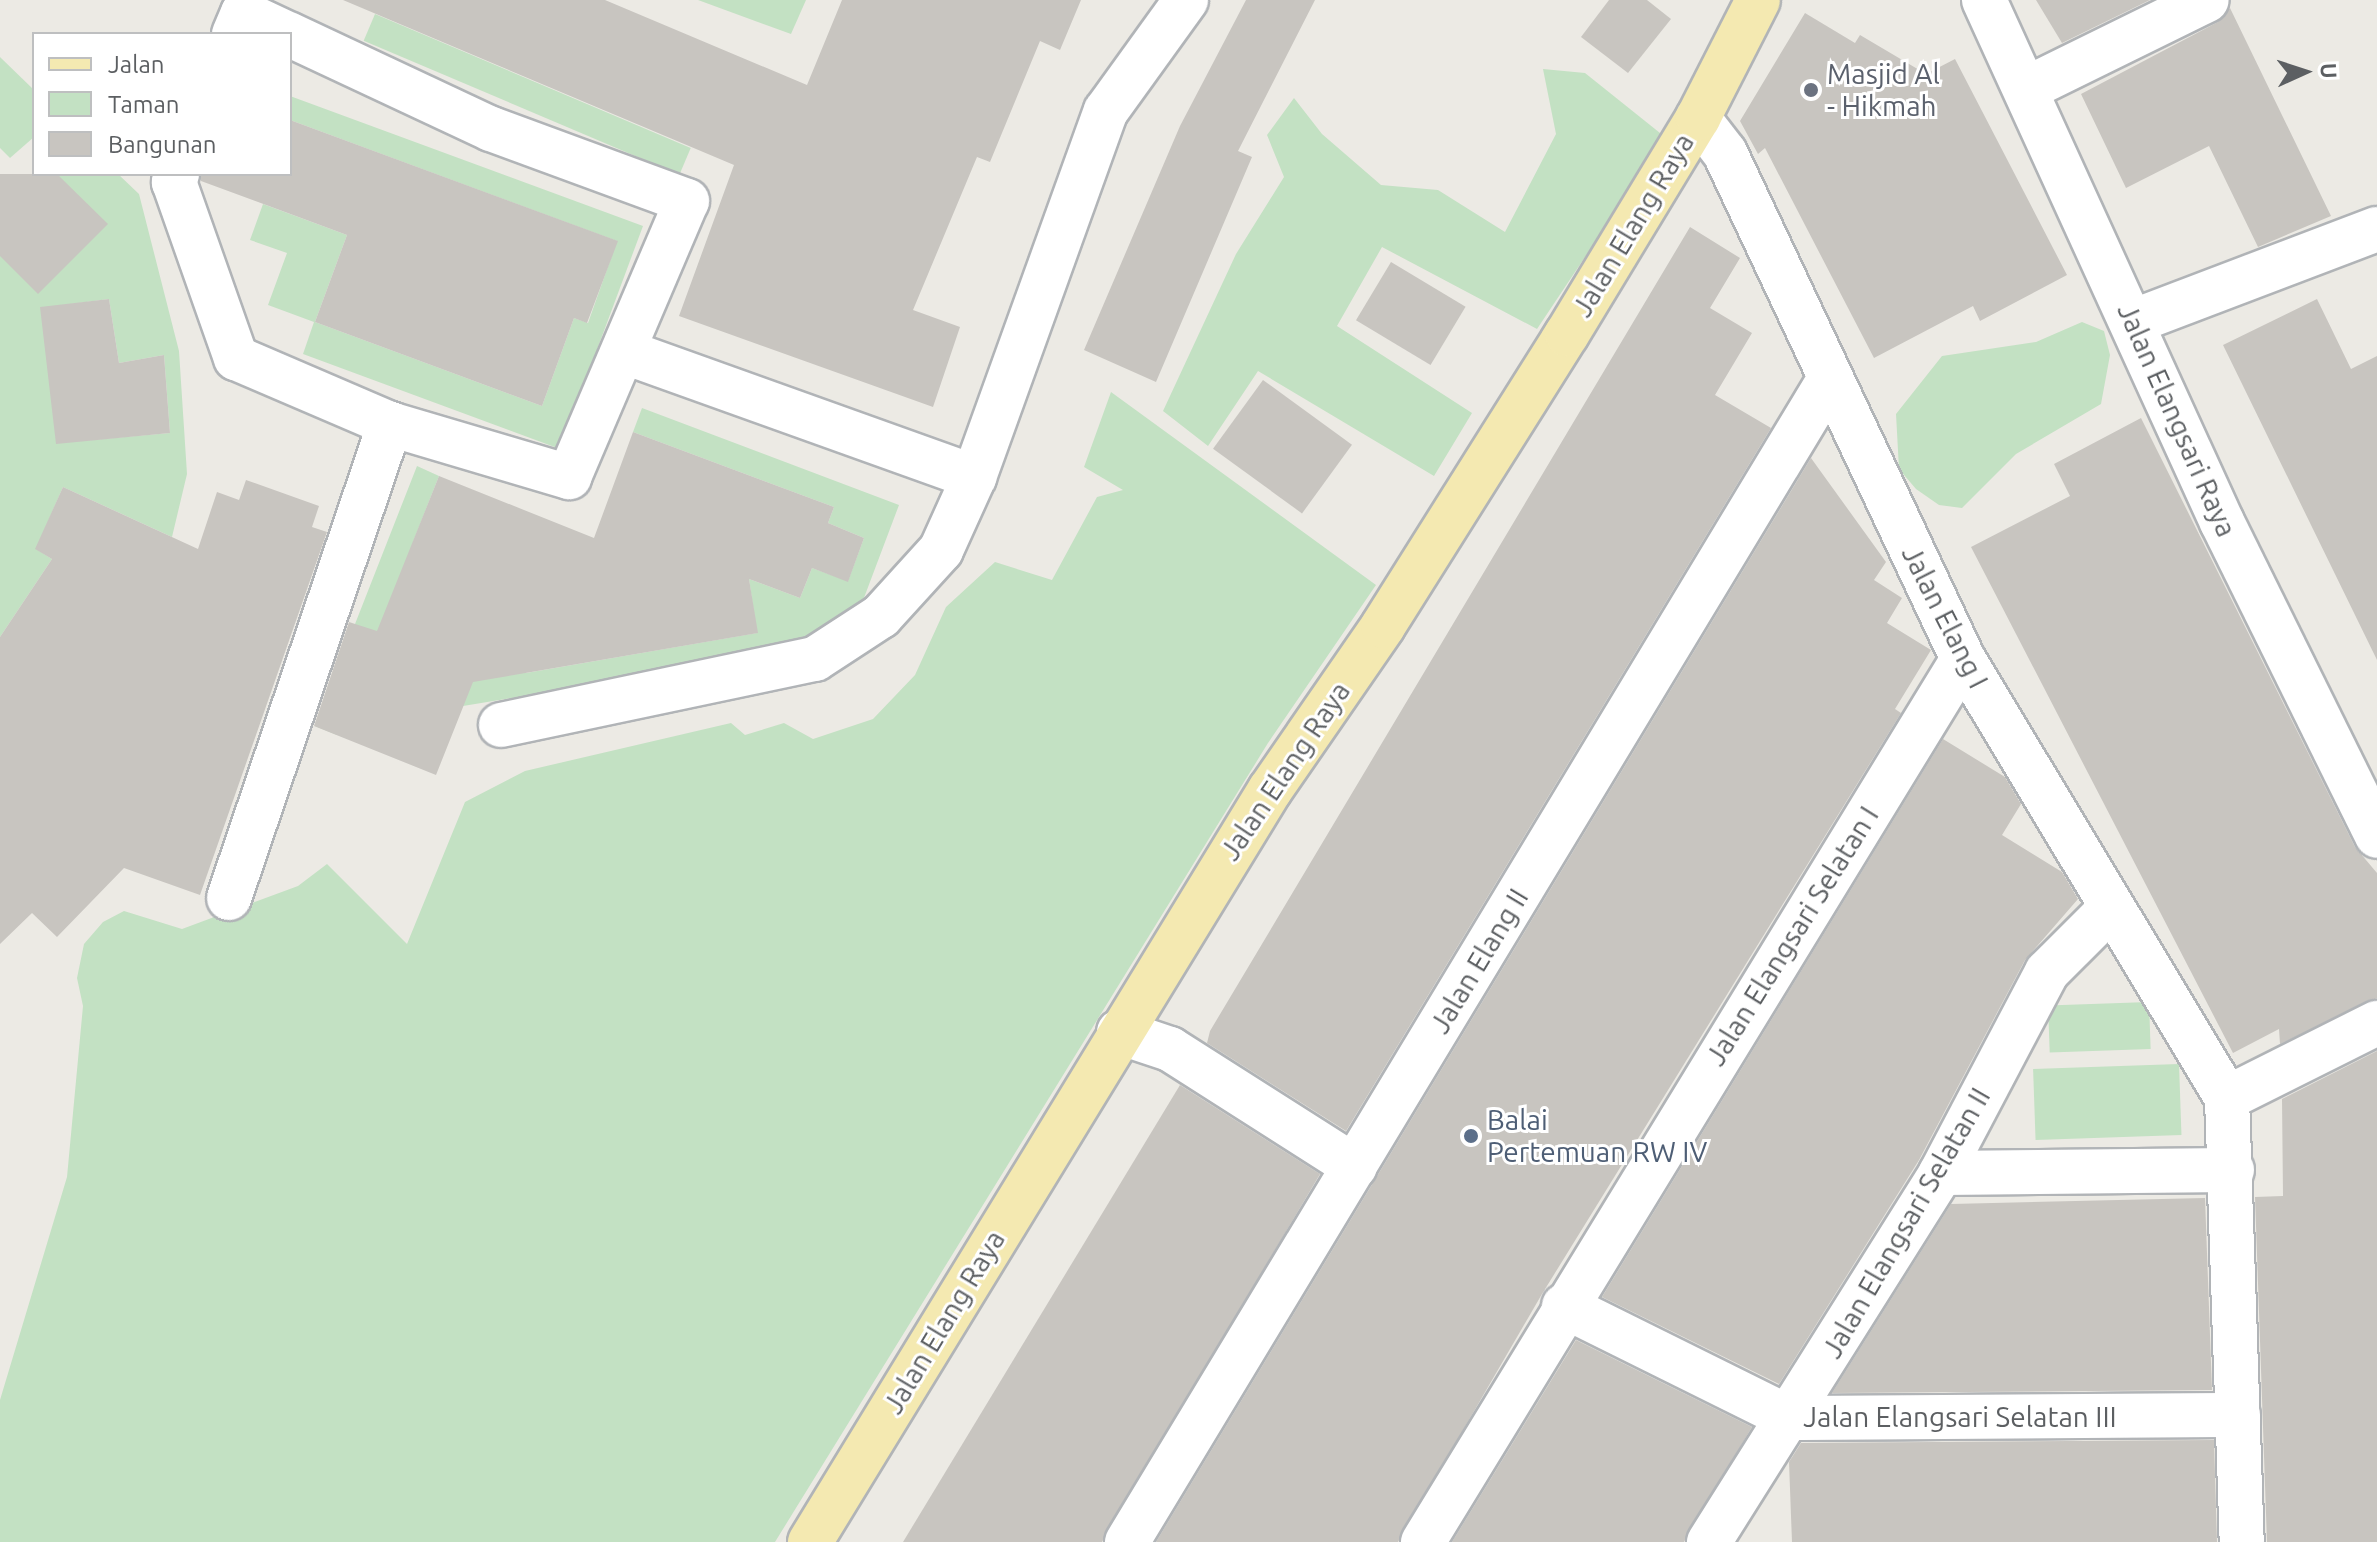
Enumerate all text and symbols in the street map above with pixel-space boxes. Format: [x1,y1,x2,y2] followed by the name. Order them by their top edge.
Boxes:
[32,32,292,176] legend
[2265,32,2345,112] north arrow
[108,51,165,78] text: Jalan
[1827,57,1940,123] place label: Masjid Al - Hikmah
[2317,62,2342,79] text: U
[1802,81,1820,99] marker: Masjid Al - Hikmah
[108,91,180,118] text: Taman
[1565,127,1701,323] street label: Jalan Elang Raya
[108,131,217,158] text: Bangunan
[2110,298,2244,542] street label: Jalan Elangsari Raya
[1895,540,1995,694] street label: Jalan Elang I
[1213,675,1357,867] street label: Jalan Elang Raya
[1698,800,1886,1072] street label: Jalan Elangsari Selatan I
[1423,883,1535,1039] street label: Jalan Elang II
[1815,1082,1997,1364] street label: Jalan Elangsari Selatan II
[1487,1103,1707,1169] place label: Balai Pertemuan RW IV
[1462,1127,1480,1145] marker: Balai Pertemuan RW IV
[876,1224,1012,1420] street label: Jalan Elang Raya
[1803,1400,2117,1434] street label: Jalan Elangsari Selatan III

